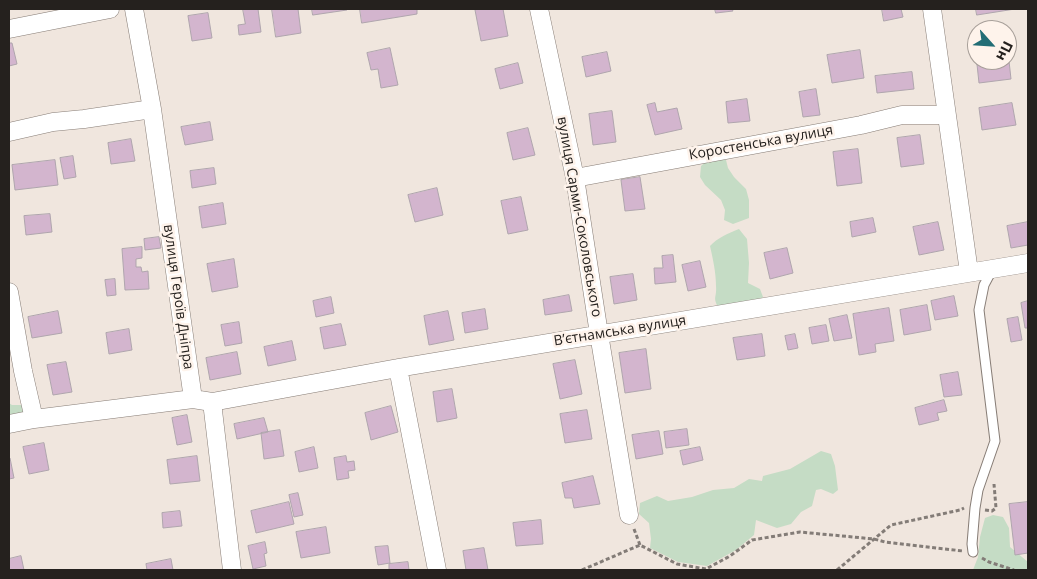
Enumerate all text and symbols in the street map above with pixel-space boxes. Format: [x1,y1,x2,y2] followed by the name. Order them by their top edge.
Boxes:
[967,20,1017,70] north arrow
[992,38,1018,64] text: Пн
[553,115,605,319] street label: вулиця Сарми-Соколовського
[688,122,834,164] street label: Коростенська вулиця
[159,223,197,371] street label: вулиця Героїв Дніпра
[553,312,687,350] street label: Вʼєтнамська вулиця

